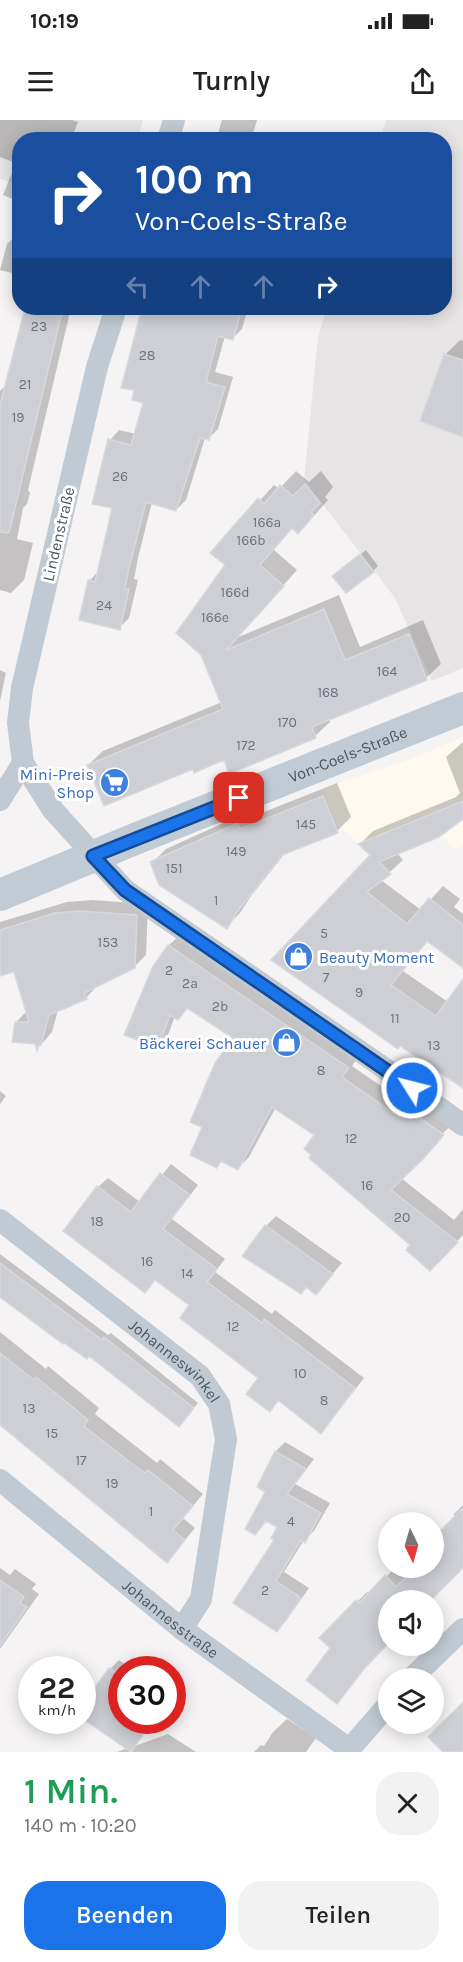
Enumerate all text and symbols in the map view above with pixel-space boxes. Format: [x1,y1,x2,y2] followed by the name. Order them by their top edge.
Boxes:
[30,8,79,34] text: 10:19
[24,65,57,98] icon: menu
[193,65,270,97] text: Turnly
[406,65,439,98] icon: share
[135,154,254,204] text: 100 m
[36,156,114,234] icon: right
[135,205,348,237] text: Von-Coels-Straße
[121,270,154,303] icon: left
[184,270,217,303] icon: ahead
[247,270,280,303] icon: ahead
[310,270,343,303] icon: right
[31,318,47,335] house number: 23
[139,347,155,364] house number: 28
[19,376,31,393] house number: 21
[12,409,24,426] house number: 19
[112,468,128,485] house number: 26
[38,485,79,583] street label: Lindenstraße
[253,514,281,531] house number: 166a
[237,532,265,549] house number: 166b
[221,584,249,601] house number: 166d
[96,597,112,614] house number: 24
[201,609,229,626] house number: 166e
[377,663,397,680] house number: 164
[317,684,339,701] house number: 168
[277,714,297,731] house number: 170
[286,722,410,787] street label: Von-Coels-Straße
[236,737,256,754] house number: 172
[20,765,94,802] place label: Mini-Preis Shop
[99,767,131,799] supermarket icon: Mini-Preis Shop
[213,772,264,823] pin
[222,781,255,814] icon: arrive
[296,816,316,833] house number: 145
[226,843,246,860] house number: 149
[165,860,183,877] house number: 151
[214,892,218,909] house number: 1
[320,925,328,942] house number: 5
[98,934,118,951] house number: 153
[282,941,314,973] shop icon: Beauty Moment
[319,948,434,967] place label: Beauty Moment
[165,962,173,979] house number: 2
[323,969,330,986] house number: 7
[182,975,198,992] house number: 2a
[355,984,363,1001] house number: 9
[212,998,228,1015] house number: 2b
[390,1010,400,1027] house number: 11
[271,1027,303,1059] shop icon: Bäckerei Schauer
[139,1034,266,1053] place label: Bäckerei Schauer
[428,1037,440,1054] house number: 13
[380,1056,444,1120] position arrow
[317,1062,325,1079] house number: 8
[345,1130,357,1147] house number: 12
[361,1177,373,1194] house number: 16
[394,1209,410,1226] house number: 20
[90,1213,104,1230] house number: 18
[141,1253,153,1270] house number: 16
[181,1265,193,1282] house number: 14
[125,1315,224,1406] street label: Johanneswinkel
[227,1318,239,1335] house number: 12
[294,1365,306,1382] house number: 10
[320,1392,328,1409] house number: 8
[23,1400,35,1417] house number: 13
[46,1425,58,1442] house number: 15
[75,1452,87,1469] house number: 17
[106,1475,118,1492] house number: 19
[149,1503,153,1520] house number: 1
[378,1512,444,1578] north arrow
[378,1512,444,1734] map controls
[287,1513,295,1530] house number: 4
[119,1575,222,1662] street label: Johannesstraße
[261,1582,269,1599] house number: 2
[378,1590,444,1656] button: sound
[108,1656,186,1734] speed limit sign: 30
[378,1668,444,1734] button: layers
[39,1670,75,1706] text: 22
[38,1701,76,1719] text: km/h
[24,1770,118,1812] text: 1 Min.
[376,1772,439,1835] button: close
[24,1814,137,1837] text: 140 m · 10:20
[24,1881,226,1950] button: Beenden
[238,1881,439,1950] button: Teilen

